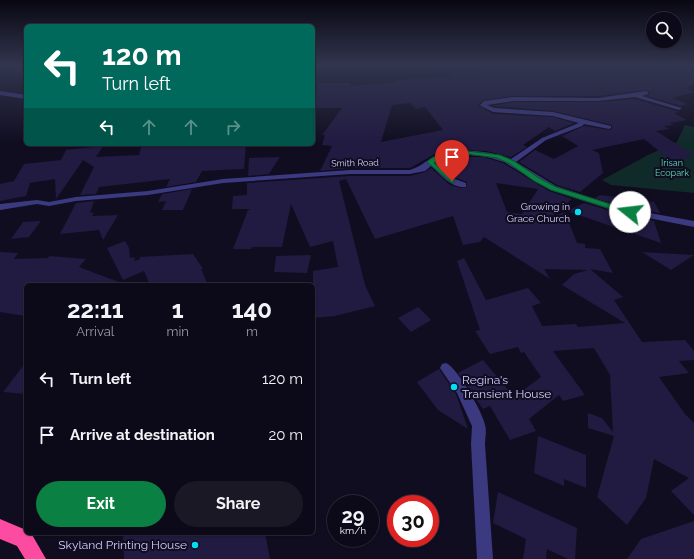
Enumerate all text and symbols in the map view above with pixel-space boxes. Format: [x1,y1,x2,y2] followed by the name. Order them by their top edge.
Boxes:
[646,12,682,48] map controls
[646,12,682,48] button: search
[102,39,182,72] text: 120 m
[36,40,88,92] icon: left
[102,73,171,94] text: Turn left
[96,116,118,138] icon: left
[138,116,160,138] icon: ahead
[180,116,202,138] icon: ahead
[222,116,244,138] icon: right
[435,140,469,181] pin
[441,146,463,168] icon: arrive
[331,158,379,168] street label: Smith Road
[655,158,689,178] park label: Irisan Ecopark
[609,191,651,233] position arrow
[507,201,570,224] place label: Growing in Grace Church
[573,207,583,217] marker: Growing in Grace Church
[67,295,124,324] text: 22:11
[172,295,184,324] text: 1
[232,295,272,324] text: 140
[76,324,114,339] text: Arrival
[167,324,189,339] text: min
[246,324,258,339] text: m
[36,368,58,390] icon: left
[70,370,131,388] text: Turn left
[262,370,303,388] text: 120 m
[462,373,551,401] place label: Regina's Transient House
[449,382,459,392] marker: Regina's Transient House
[36,424,58,446] icon: arrive
[70,426,215,444] text: Arrive at destination
[268,426,303,444] text: 20 m
[36,481,166,527] button: Exit
[174,481,303,527] button: Share
[387,495,439,547] speed limit sign: 30
[341,504,365,528] text: 29
[340,525,366,536] text: km/h
[58,538,187,552] place label: Skyland Printing House
[190,540,200,550] marker: Skyland Printing House

